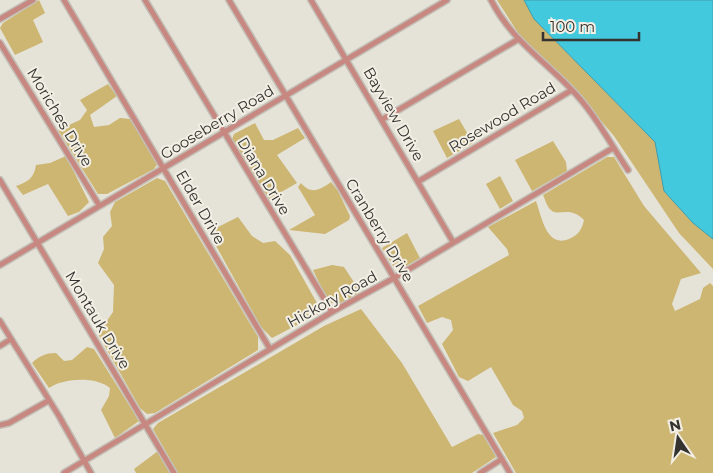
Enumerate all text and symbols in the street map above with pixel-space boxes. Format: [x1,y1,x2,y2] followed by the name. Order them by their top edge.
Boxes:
[543,10,639,42] scale bar
[550,17,595,36] text: 100 m
[23,64,97,170] street label: Moriches Drive
[359,64,429,164] street label: Bayview Drive
[445,78,559,156] street label: Rosewood Road
[157,81,277,163] street label: Gooseberry Road
[233,134,295,218] street label: Diana Drive
[172,167,230,247] street label: Elder Drive
[342,175,418,285] street label: Cranberry Drive
[284,266,380,332] street label: Hickory Road
[61,268,135,372] street label: Montauk Drive
[653,413,703,463] north arrow
[668,415,683,435] text: N

